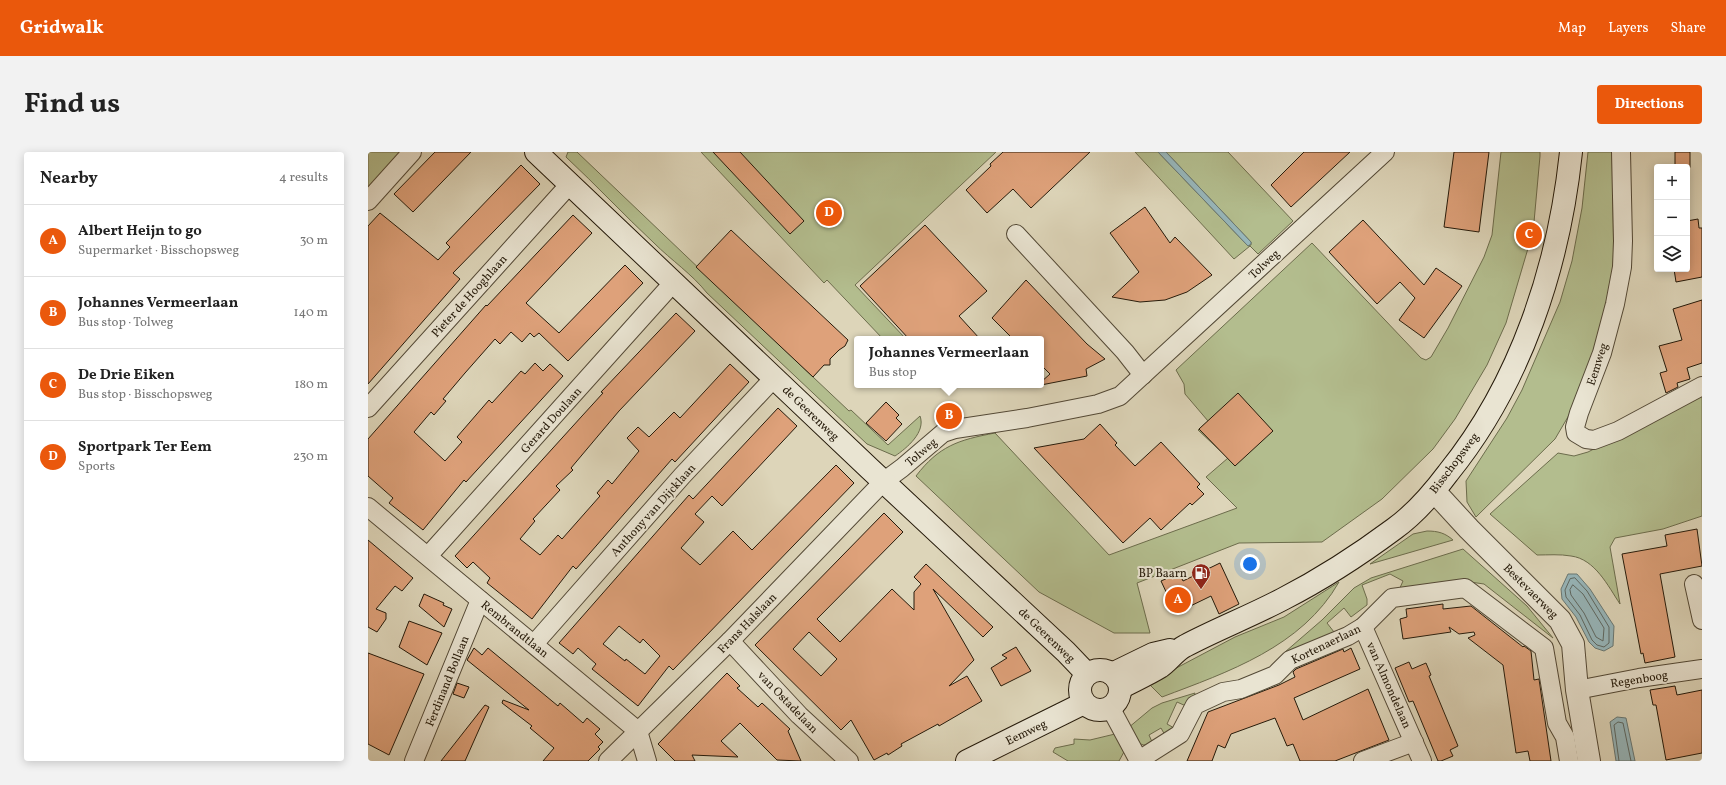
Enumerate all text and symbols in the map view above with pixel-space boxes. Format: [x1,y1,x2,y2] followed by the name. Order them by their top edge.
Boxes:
[20,15,104,41] text: Gridwalk
[1558,19,1586,38] text: Map
[1608,19,1648,38] text: Layers
[1670,19,1706,38] text: Share
[24,85,120,124] text: Find us
[1597,85,1702,124] button: Directions
[1654,164,1690,272] map controls
[1654,164,1690,200] button: +
[40,167,98,190] text: Nearby
[279,169,328,187] text: 4 results
[816,198,842,228] pin: D
[1654,200,1690,236] button: −
[1516,220,1542,250] pin: C
[78,221,202,242] text: Albert Heijn to go
[48,232,58,250] text: A
[300,232,328,250] text: 30 m
[1654,236,1690,272] button: layers
[78,242,239,260] text: Supermarket · Bisschopsweg
[1246,246,1284,283] street label: Tolweg
[428,252,511,341] street label: Pieter de Hooghlaan
[78,293,238,314] text: Johannes Vermeerlaan
[49,304,57,322] text: B
[294,304,328,322] text: 140 m
[78,314,173,332] text: Bus stop · Tolweg
[854,336,1044,388] popup
[1584,341,1612,388] street label: Eemweg
[869,343,1029,364] text: Johannes Vermeerlaan
[869,364,917,382] text: Bus stop
[78,365,175,386] text: De Drie Eiken
[49,376,57,394] text: C
[294,376,328,394] text: 180 m
[778,382,842,445] street label: de Geerenweg
[518,384,586,457] street label: Gerard Doulaan
[78,386,213,404] text: Bus stop · Bisschopsweg
[936,401,962,431] pin: B
[1427,430,1483,497] street label: Bisschopsweg
[902,435,941,471] street label: Tolweg
[78,437,212,458] text: Sportpark Ter Eem
[48,448,58,466] text: D
[293,448,328,466] text: 230 m
[78,458,115,476] text: Sports
[608,461,700,561] street label: Anthony van Dijcklaan
[1240,554,1260,574] your location
[1499,561,1561,623] street label: Bestevaerweg
[1190,562,1212,590] fuel station icon: BP Baarn
[1139,566,1187,582] place label: BP Baarn
[1165,585,1191,615] pin: A
[715,590,781,657] street label: Frans Halslaan
[477,598,552,662] street label: Rembrandtlaan
[1014,604,1078,667] street label: de Geerenweg
[1289,621,1364,669] street label: Kortenaerlaan
[422,634,473,729] street label: Ferdinand Bollaan
[1362,640,1414,731] street label: van Almondelaan
[753,668,821,737] street label: van Ostadelaan
[1609,668,1669,692] street label: Regenboog
[1003,716,1050,750] street label: Eemweg

